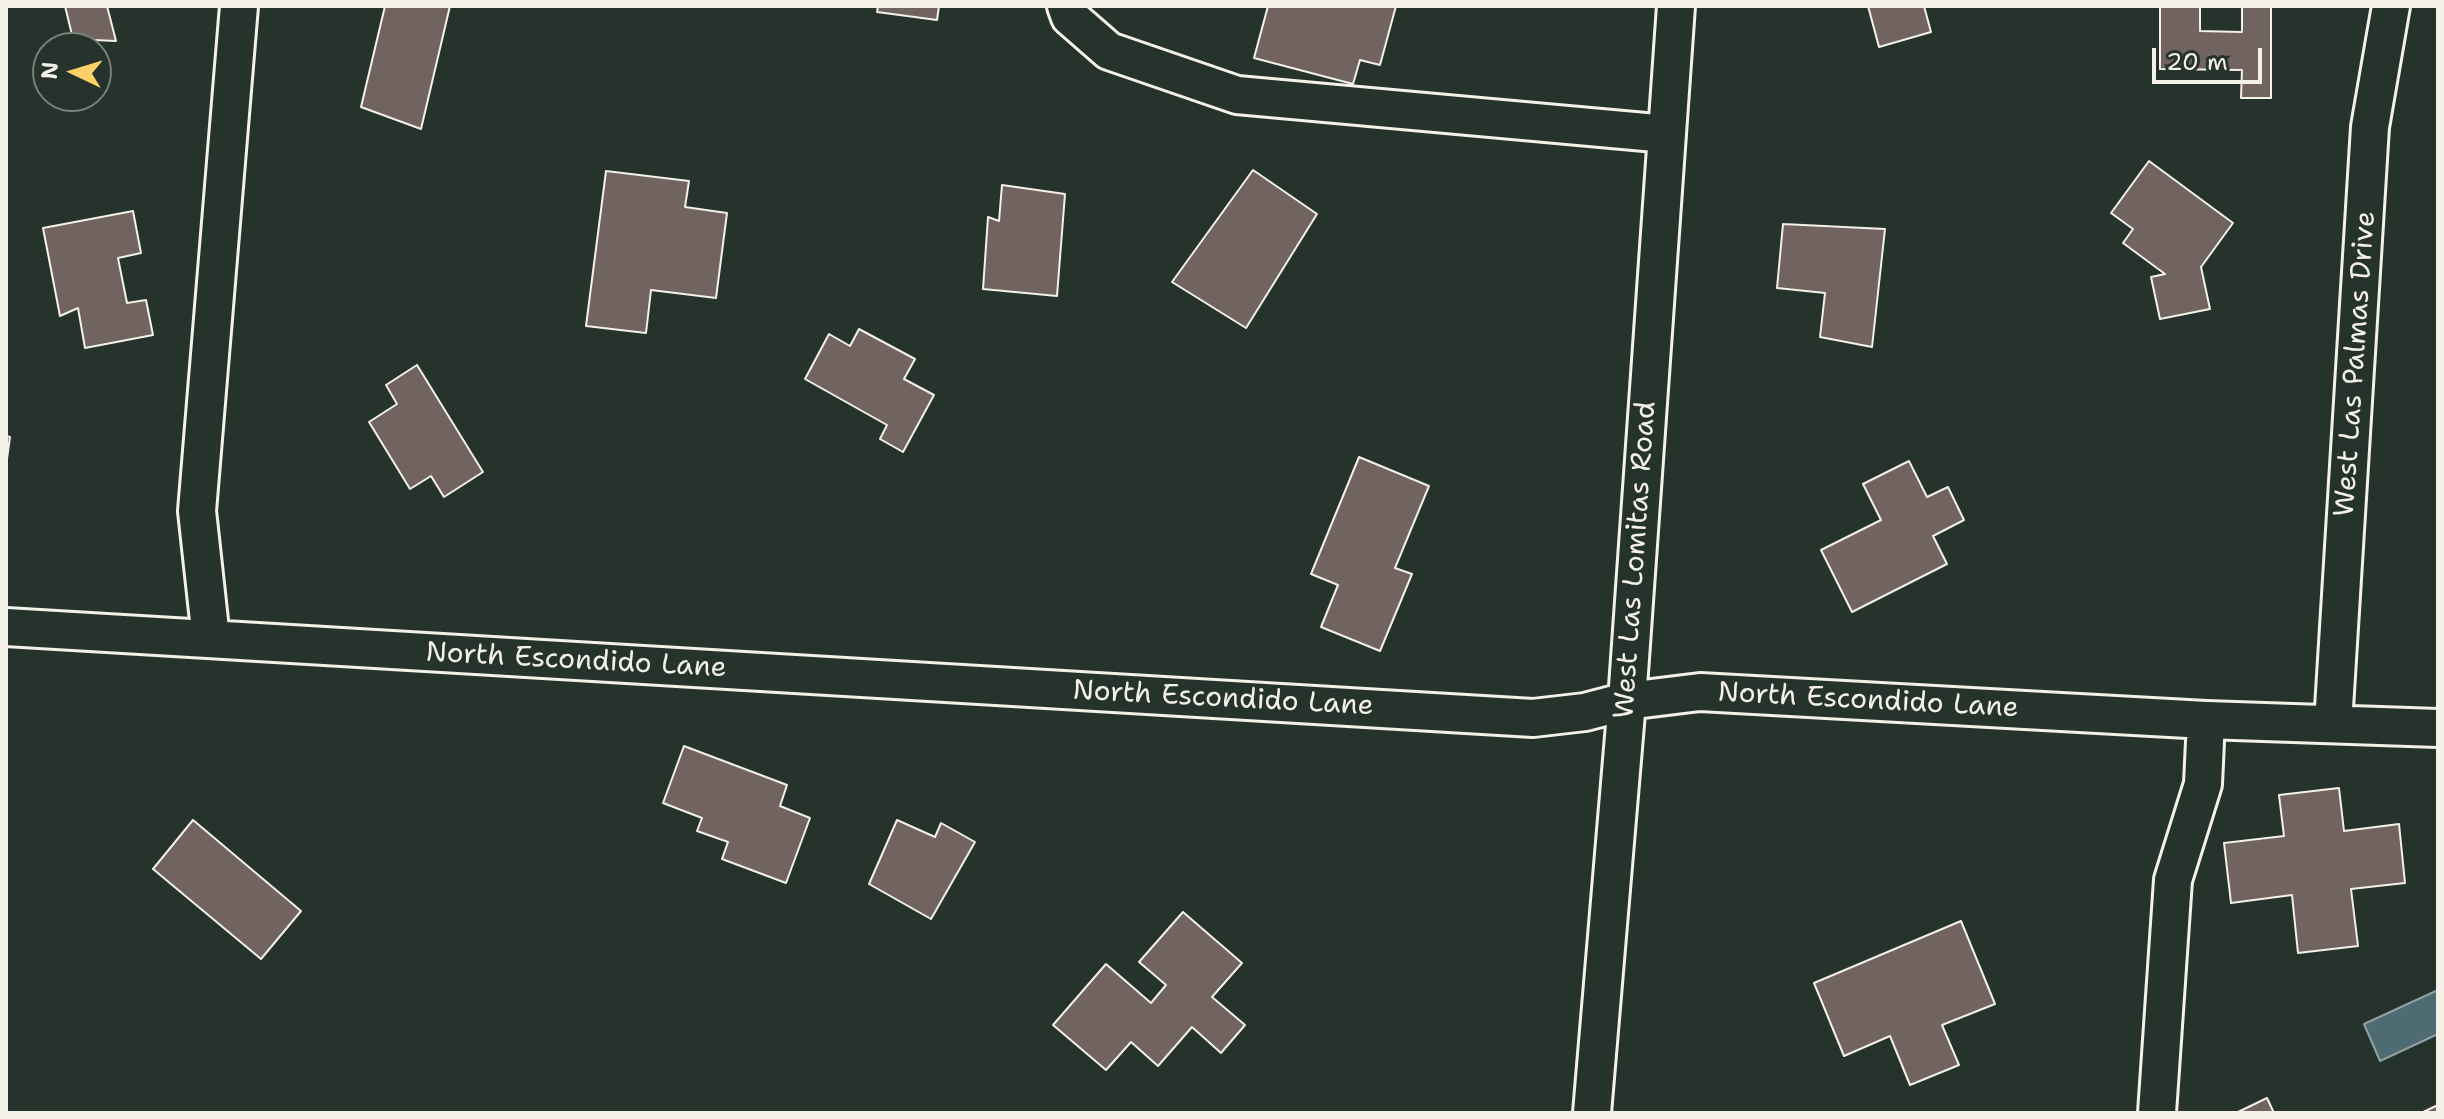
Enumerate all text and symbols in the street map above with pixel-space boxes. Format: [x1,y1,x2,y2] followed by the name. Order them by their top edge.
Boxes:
[32,32,112,112] north arrow
[2156,32,2266,82] scale bar
[2166,46,2228,78] text: 20 m
[34,61,65,80] text: N
[2329,210,2383,518] street label: West Las Palmas Drive
[1608,400,1664,720] street label: West Las Lomitas Road
[425,636,727,686] street label: North Escondido Lane
[1072,674,1374,724] street label: North Escondido Lane
[1717,676,2019,726] street label: North Escondido Lane

